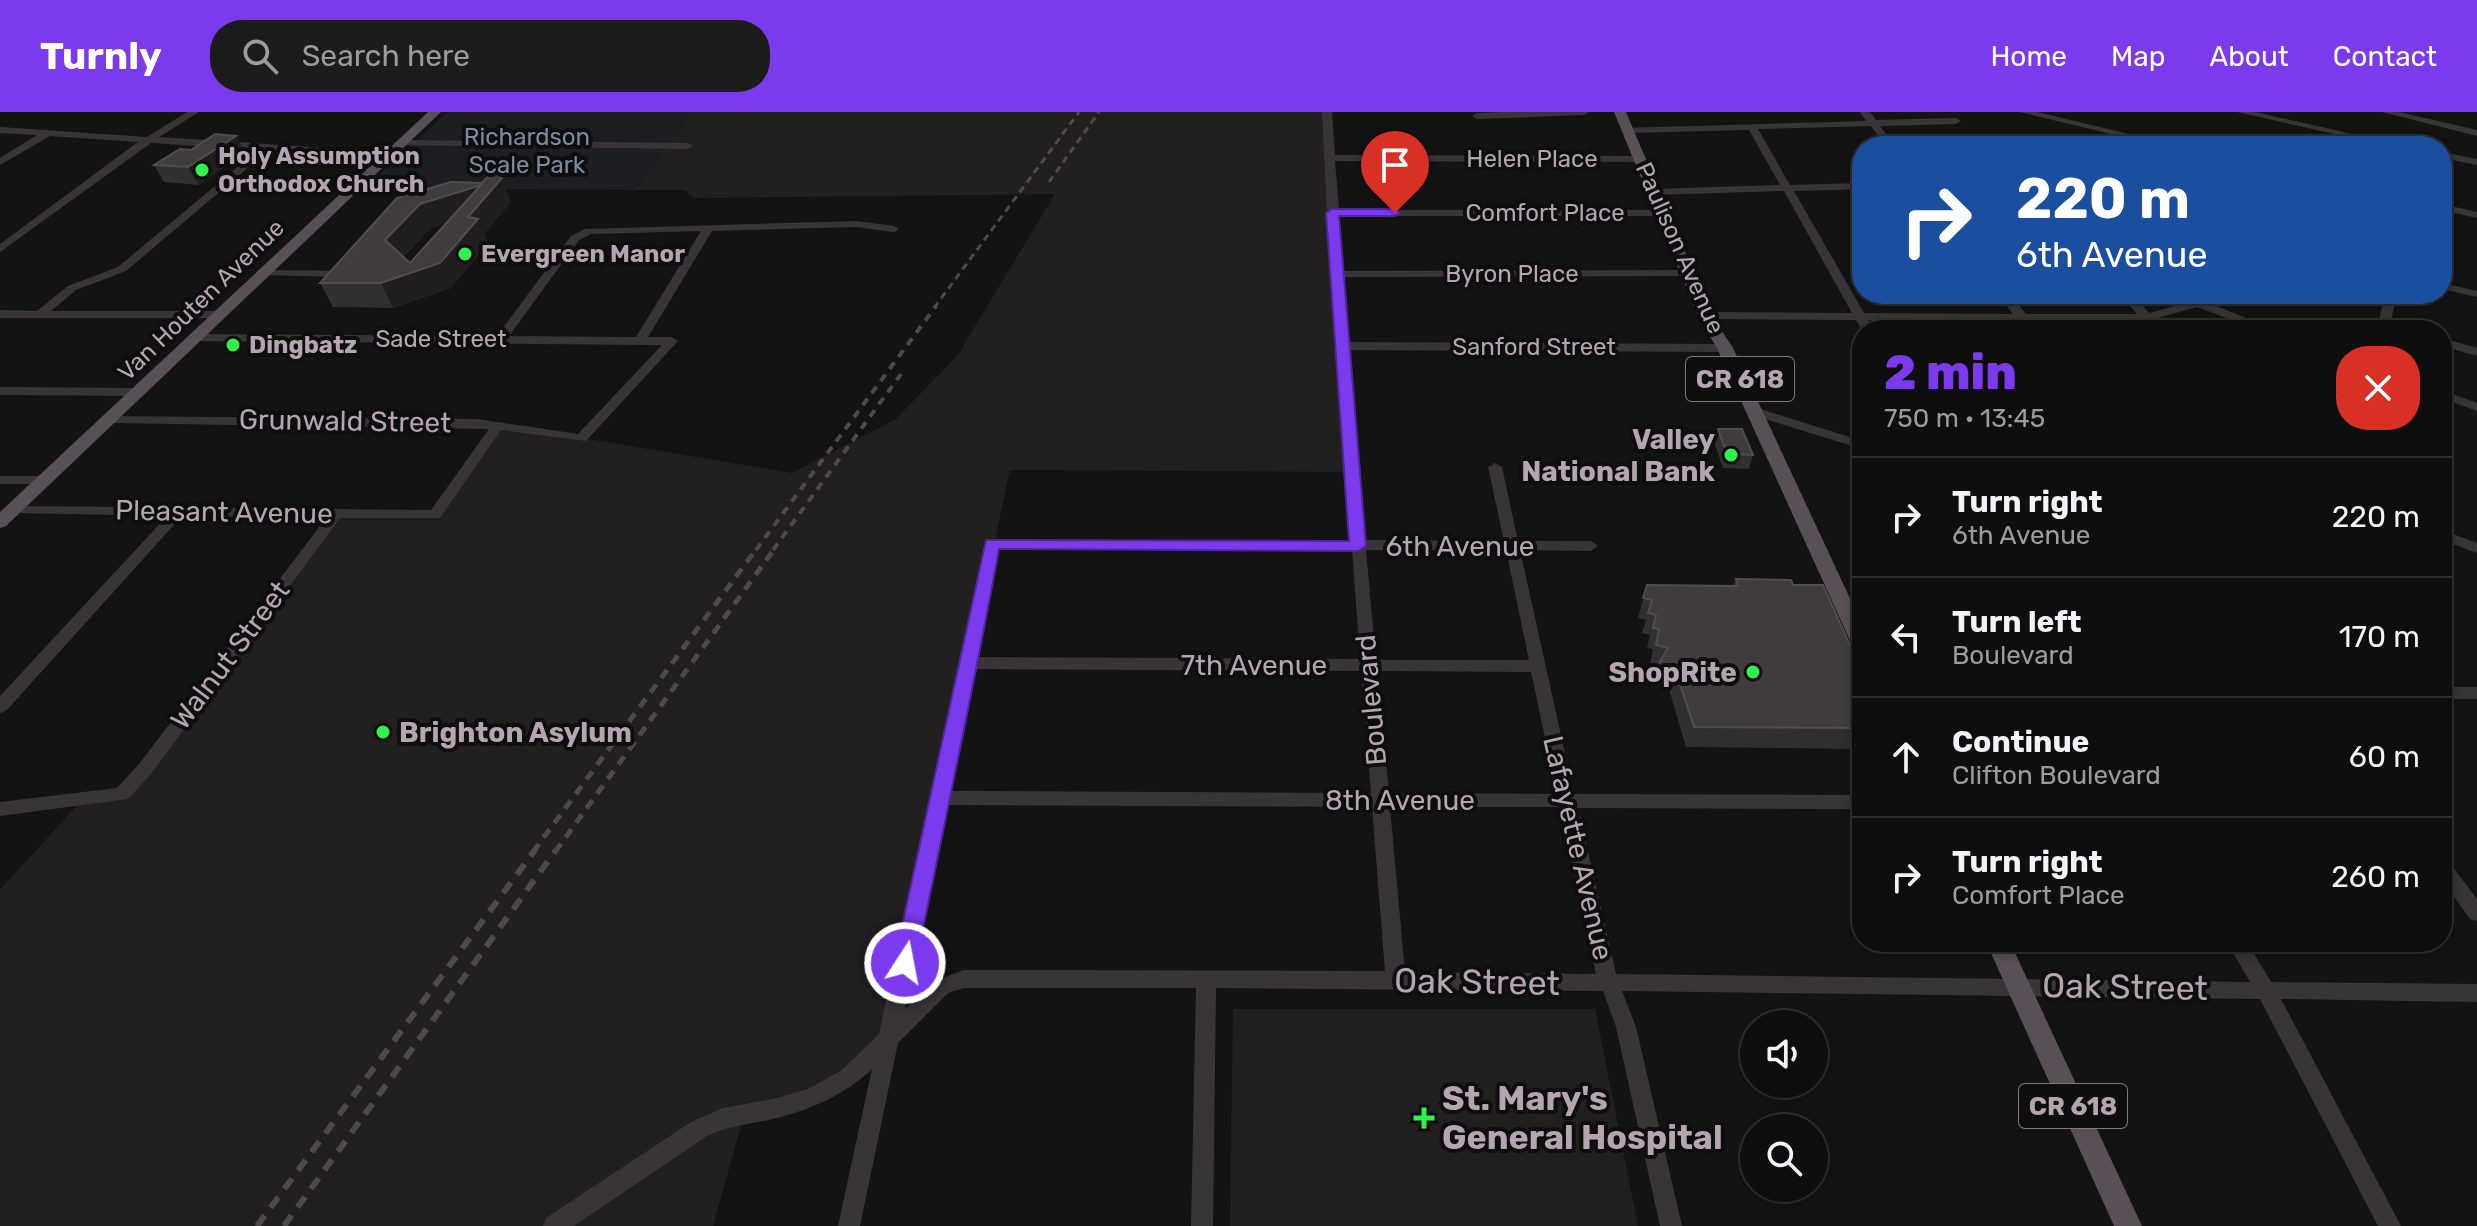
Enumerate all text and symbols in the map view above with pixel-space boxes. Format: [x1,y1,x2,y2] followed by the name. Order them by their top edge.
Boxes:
[210,20,770,92] search box
[40,33,162,79] text: Turnly
[238,34,282,78] icon: search
[302,38,470,74] text: Search here
[1990,40,2067,73] text: Home
[2111,40,2165,73] text: Map
[2209,40,2289,73] text: About
[2333,40,2437,73] text: Contact
[464,123,590,179] park label: Richardson Scale Park
[1361,131,1429,213] pin
[218,142,424,198] place label: Holy Assumption Orthodox Church
[1373,143,1417,187] icon: arrive
[1466,145,1598,173] street label: Helen Place
[1630,158,1730,338] street label: Paulison Avenue
[193,161,211,179] marker: Holy Assumption Orthodox Church
[2016,166,2190,232] text: 220 m
[1884,168,1988,272] icon: right
[1465,199,1625,227] street label: Comfort Place
[112,213,290,387] street label: Van Houten Avenue
[2016,233,2208,276] text: 6th Avenue
[481,240,685,268] place label: Evergreen Manor
[456,245,474,263] marker: Evergreen Manor
[1445,260,1579,288] street label: Byron Place
[375,325,507,353] street label: Sade Street
[249,331,357,359] place label: Dingbatz
[1452,333,1616,361] street label: Sanford Street
[224,336,242,354] marker: Dingbatz
[1884,344,2017,401] text: 2 min
[2336,346,2420,430] button: close
[1686,357,1794,401] road number: CR 618
[239,403,451,439] street label: Grunwald Street
[1884,403,2045,434] text: 750 m · 13:45
[1521,423,1716,488] place label: Valley National Bank
[1722,446,1740,464] marker: Valley National Bank
[1952,484,2103,520] text: Turn right
[115,494,333,530] street label: Pleasant Avenue
[1884,495,1928,539] icon: right
[2332,499,2420,535] text: 220 m
[1952,520,2090,551] text: 6th Avenue
[1385,530,1535,563] street label: 6th Avenue
[164,574,296,735] street label: Walnut Street
[1952,604,2082,640] text: Turn left
[1884,615,1928,659] icon: left
[2339,619,2420,655] text: 170 m
[1349,633,1393,767] street label: Boulevard
[1952,640,2074,671] text: Boulevard
[1181,649,1327,682] street label: 7th Avenue
[1608,656,1737,689] place label: ShopRite
[1744,663,1762,681] marker: ShopRite
[399,716,632,749] place label: Brighton Asylum
[374,723,392,741] marker: Brighton Asylum
[1952,724,2089,760] text: Continue
[1536,733,1620,963] street label: Lafayette Avenue
[1884,735,1928,779] icon: ahead
[2349,739,2420,775] text: 60 m
[1952,760,2161,791] text: Clifton Boulevard
[1325,784,1475,817] street label: 8th Avenue
[1952,844,2103,880] text: Turn right
[1884,855,1928,899] icon: right
[2331,859,2420,895] text: 260 m
[1952,880,2125,911] text: Comfort Place
[863,921,947,1005] position arrow
[1394,960,1560,1004] street label: Oak Street
[2042,965,2208,1009] street label: Oak Street
[1740,1010,1828,1202] map controls
[1740,1010,1828,1098] button: sound
[1442,1078,1723,1158] place label: St. Mary's General Hospital
[2019,1084,2127,1128] road number: CR 618
[1413,1107,1435,1129] marker: St. Mary's General Hospital
[1740,1114,1828,1202] button: search

